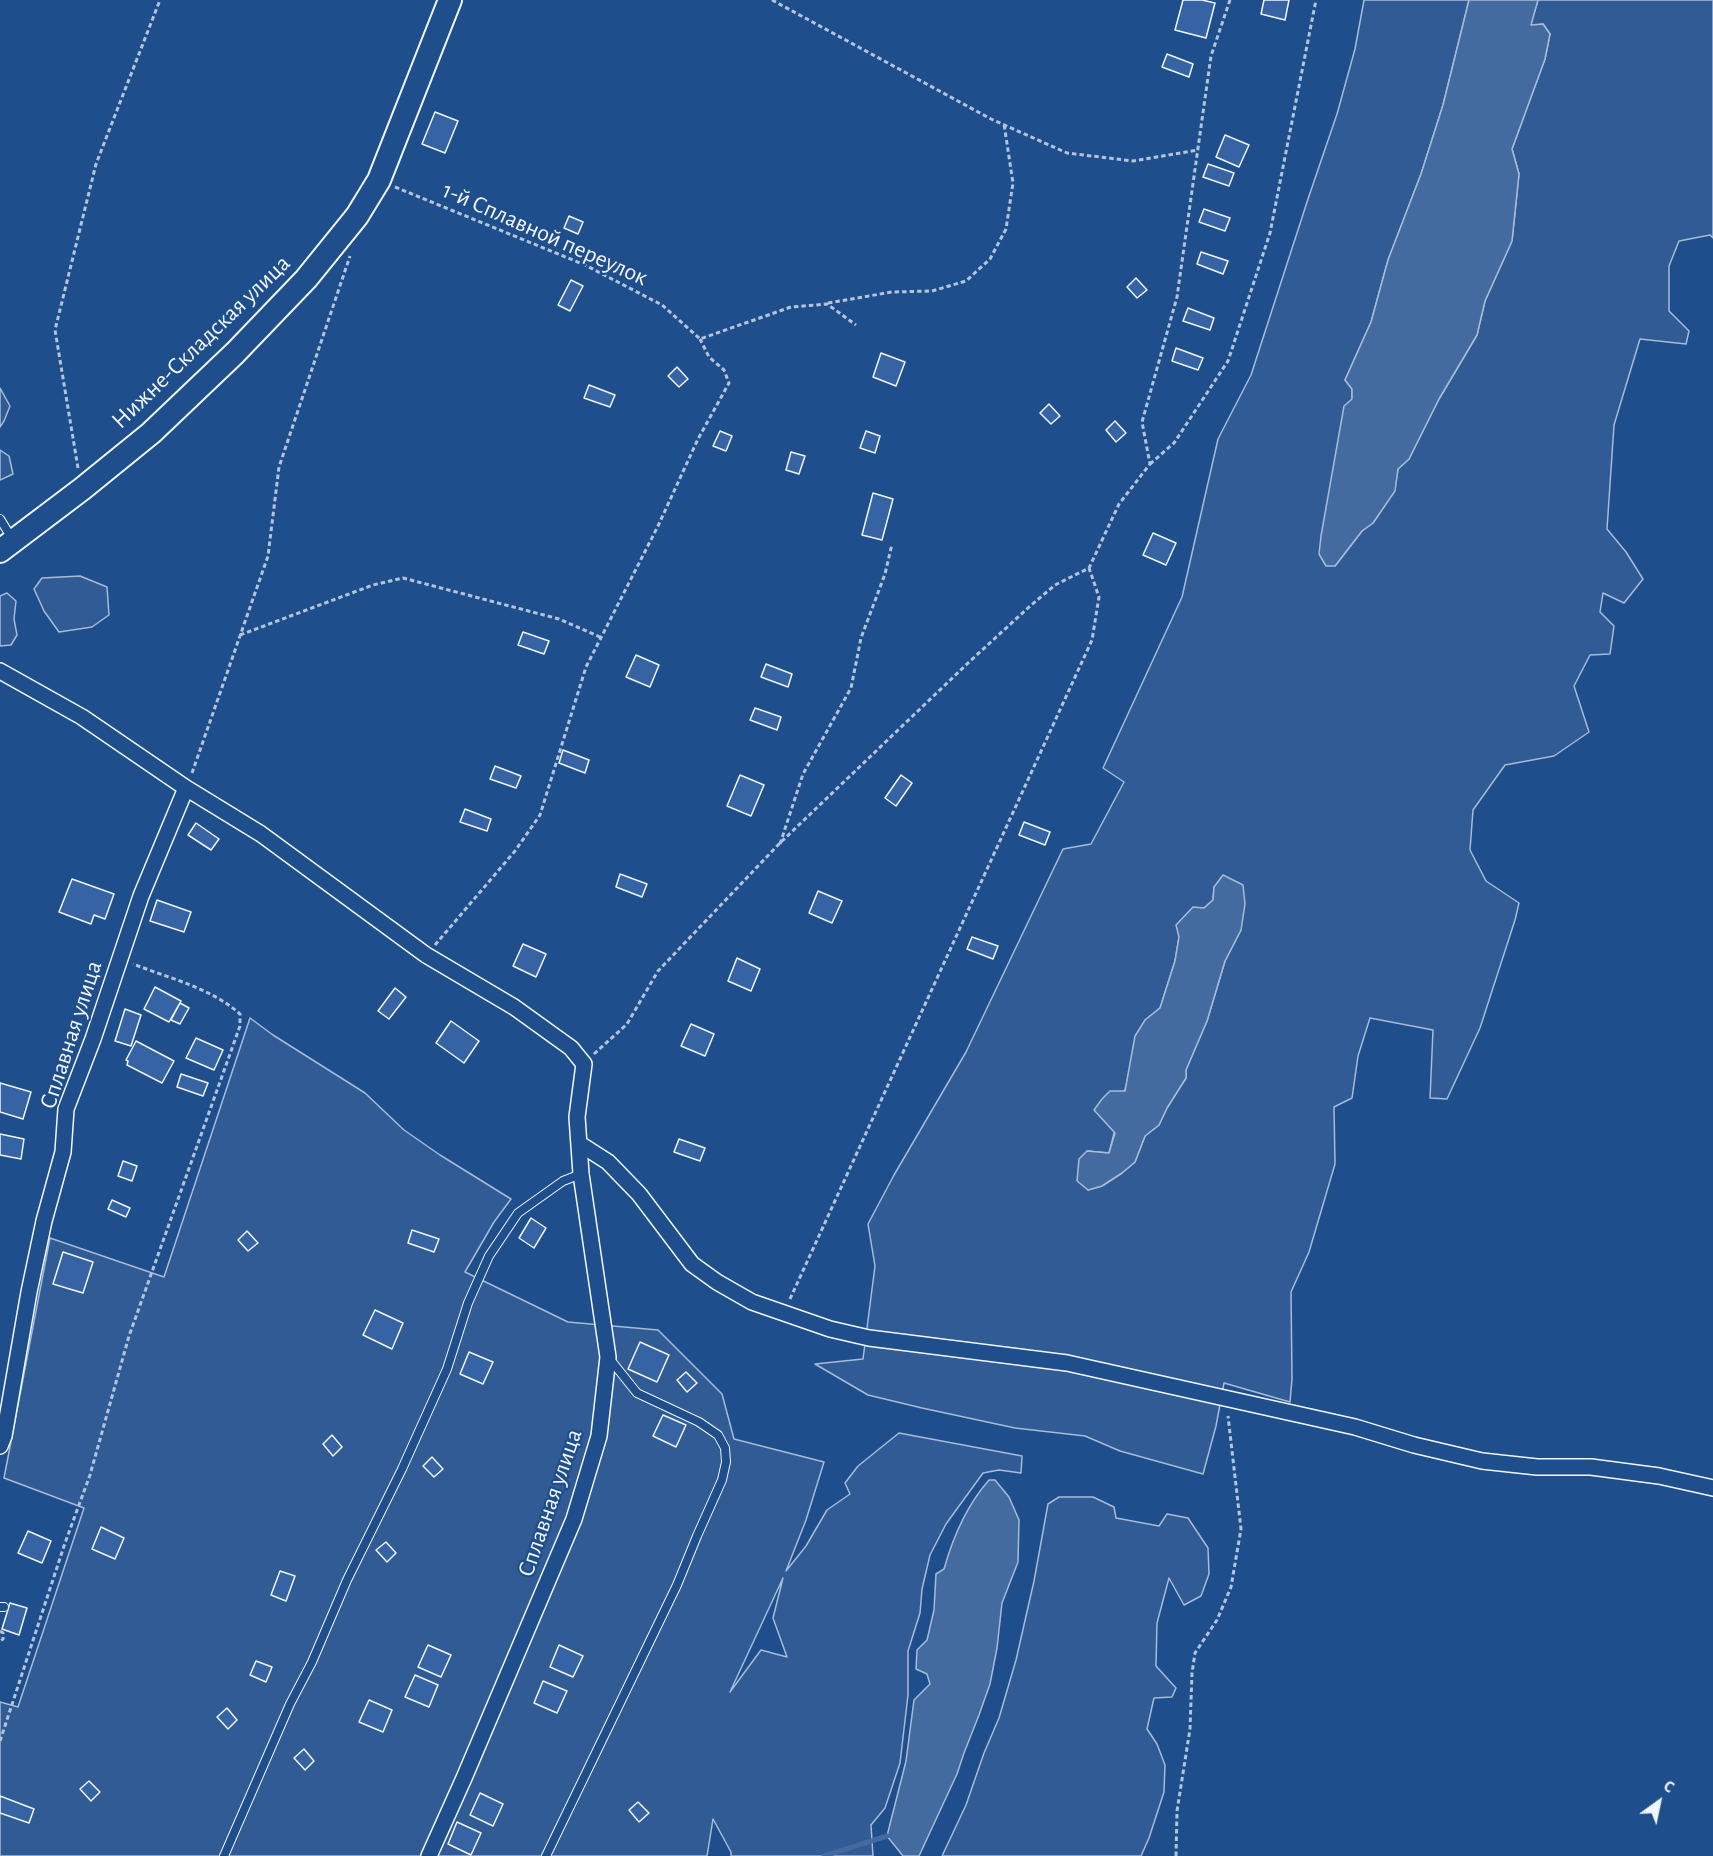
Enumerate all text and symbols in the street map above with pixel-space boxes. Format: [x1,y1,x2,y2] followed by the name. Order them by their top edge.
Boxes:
[438,176,652,292] street label: 1-й Сплавной переулок
[106,249,296,435] street label: Нижне-Складская улица
[33,957,109,1113] street label: Сплавная улица
[511,1425,589,1581] street label: Сплавная улица
[1629,1772,1689,1832] north arrow
[1661,1778,1677,1796] text: С

